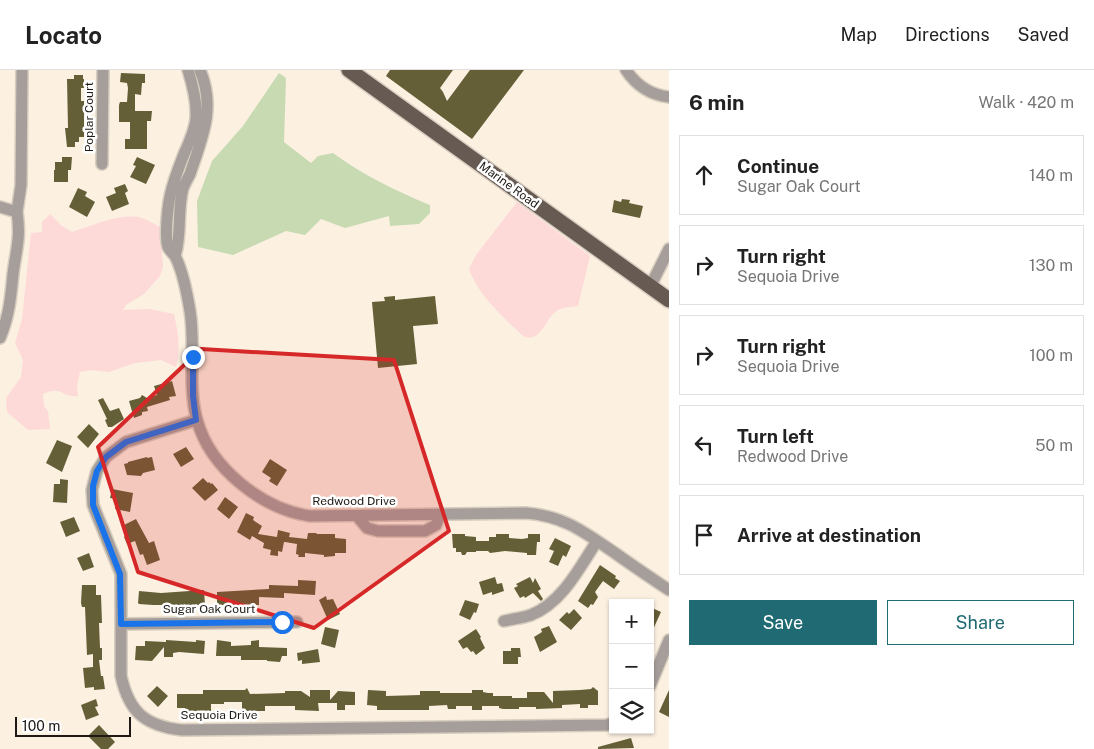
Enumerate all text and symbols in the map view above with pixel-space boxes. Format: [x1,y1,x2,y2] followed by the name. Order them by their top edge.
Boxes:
[25,21,102,49] text: Locato
[840,24,877,45] text: Map
[905,24,990,45] text: Directions
[1018,24,1069,45] text: Saved
[82,81,96,152] street label: Poplar Court
[689,90,745,115] text: 6 min
[978,93,1074,112] text: Walk · 420 m
[737,155,819,177] text: Continue
[477,159,541,211] street label: Marine Road
[690,161,718,189] icon: ahead
[1029,166,1073,185] text: 140 m
[737,177,861,196] text: Sugar Oak Court
[737,245,826,267] text: Turn right
[690,251,718,279] icon: right
[1029,256,1073,275] text: 130 m
[737,267,840,286] text: Sequoia Drive
[737,335,826,357] text: Turn right
[690,341,718,369] icon: right
[182,346,205,369] route end
[1029,346,1073,365] text: 100 m
[737,357,840,376] text: Sequoia Drive
[737,425,814,447] text: Turn left
[690,431,718,459] icon: left
[1035,436,1073,455] text: 50 m
[737,447,848,466] text: Redwood Drive
[312,494,396,508] street label: Redwood Drive
[690,521,718,549] icon: arrive
[737,524,921,546] text: Arrive at destination
[609,599,654,734] map controls
[609,599,654,644] button: +
[689,600,877,645] button: Save
[887,600,1074,645] button: Share
[163,602,256,616] street label: Sugar Oak Court
[271,611,294,634] route start
[609,644,654,689] button: −
[609,689,654,734] button: layers
[181,708,258,722] street label: Sequoia Drive
[15,714,131,737] scale bar
[22,718,60,734] text: 100 m

